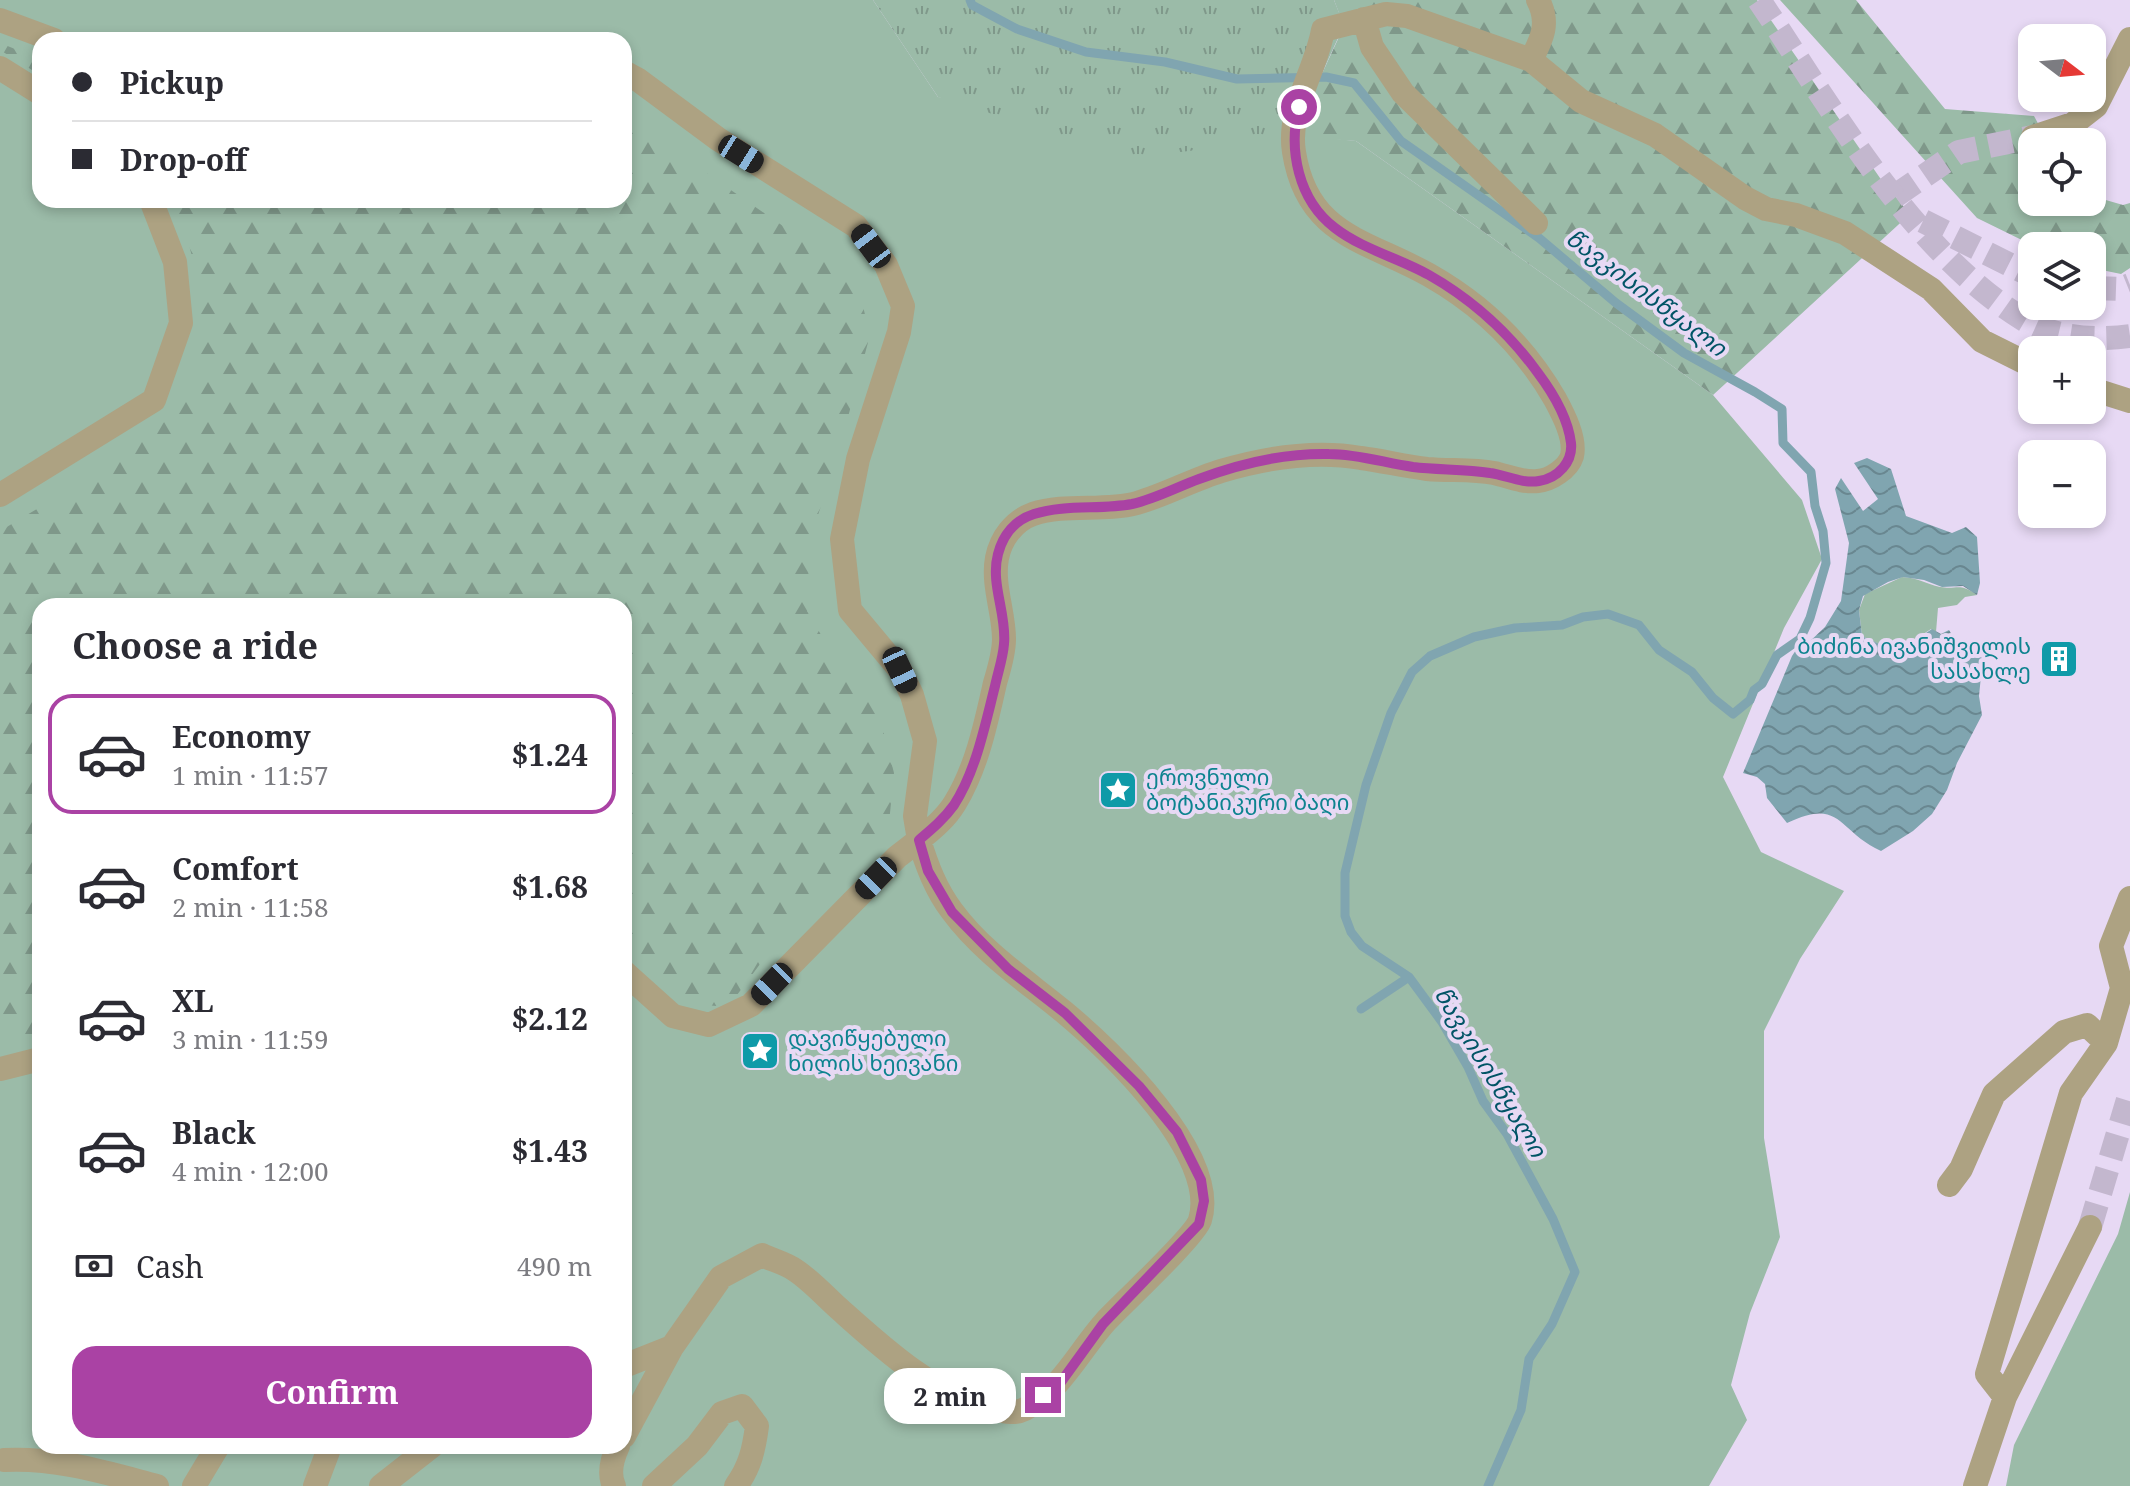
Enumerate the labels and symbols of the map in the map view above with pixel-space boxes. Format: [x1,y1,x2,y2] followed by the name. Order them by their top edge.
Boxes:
[2018,24,2106,112] north arrow
[1281,89,1317,125] route start
[714,131,768,177] car
[847,220,895,272] car
[1560,220,1735,364] water label: წავკისისწყალი
[1797,630,2031,685] place label: ბიძინა ივანიშვილის სასახლე
[2038,638,2080,680] building icon: ბიძინა ივანიშვილის სასახლე
[879,643,921,697] car
[1146,761,1349,816] place label: ეროვნული ბოტანიკური ბაღი
[1097,769,1139,811] place icon: ეროვნული ბოტანიკური ბაღი
[851,852,901,904] car
[747,958,797,1010] car
[1427,980,1556,1164] water label: წავკისისწყალი
[788,1022,958,1077] place label: დავიწყებული ხილის ხეივანი
[739,1030,781,1072] place icon: დავიწყებული ხილის ხეივანი
[883,1367,1015,1423] callout: 2 min
[1025,1377,1061,1413] route end

